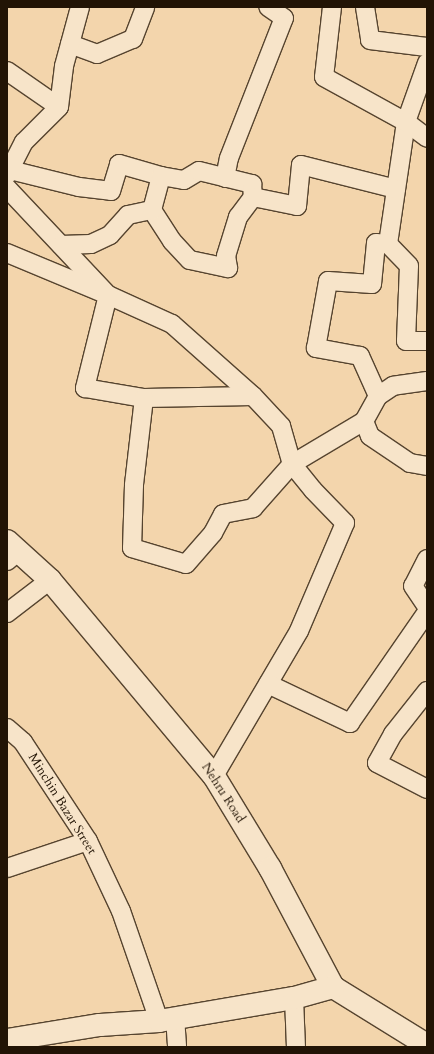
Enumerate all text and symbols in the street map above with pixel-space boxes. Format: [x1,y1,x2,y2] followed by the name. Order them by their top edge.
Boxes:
[25,751,99,857] street label: Minchin Bazar Street
[198,760,248,826] street label: Nehru Road

